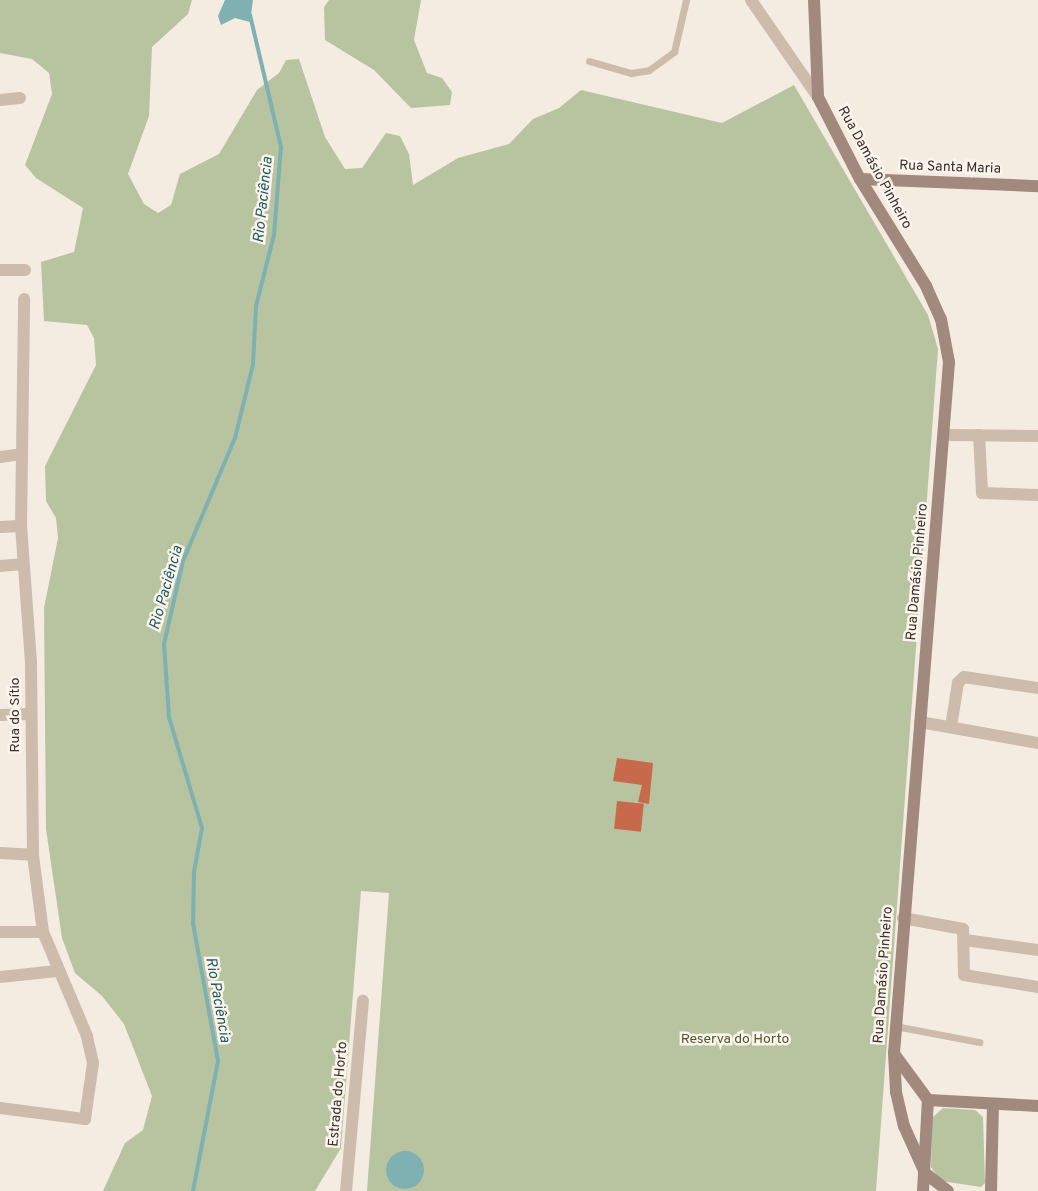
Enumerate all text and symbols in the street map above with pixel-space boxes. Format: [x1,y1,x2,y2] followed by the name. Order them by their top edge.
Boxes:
[833,104,915,232] street label: Rua Damásio Pinheiro
[251,156,277,244] water label: Rio Paciência
[899,158,1001,178] street label: Rua Santa Maria
[904,503,932,641] street label: Rua Damásio Pinheiro
[146,544,188,632] water label: Rio Paciência
[8,677,24,753] street label: Rua do Sítio
[871,906,897,1044] street label: Rua Damásio Pinheiro
[201,956,233,1044] water label: Rio Paciência
[681,1032,789,1048] park label: Reserva do Horto
[326,1041,352,1147] street label: Estrada do Horto

